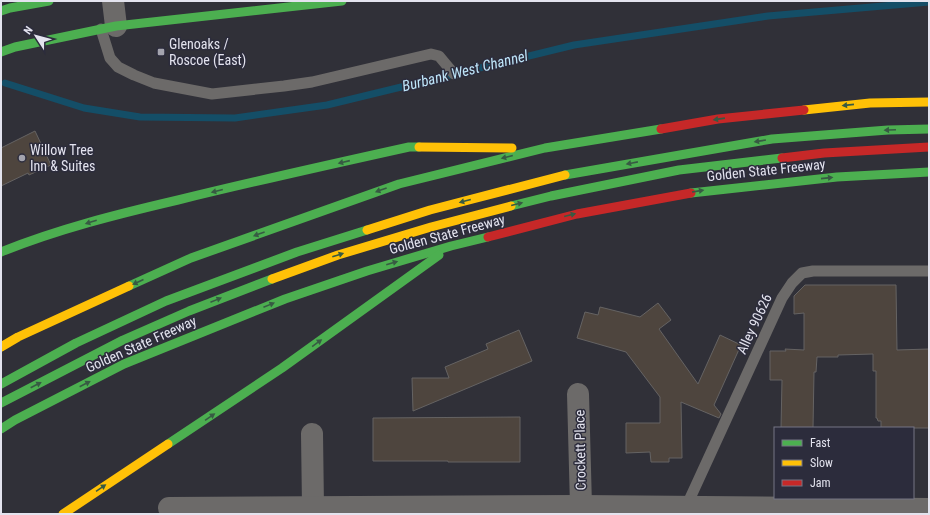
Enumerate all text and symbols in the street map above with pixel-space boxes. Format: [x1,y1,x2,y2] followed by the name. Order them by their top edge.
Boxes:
[16,16,56,56] north arrow
[21,24,36,37] text: N
[169,36,246,69] place label: Glenoaks / Roscoe (East)
[400,46,530,95] water label: Burbank West Channel
[156,47,166,57] marker: Glenoaks / Roscoe (East)
[842,102,854,108] one-way arrow
[713,116,725,122] one-way arrow
[884,127,896,134] one-way arrow
[754,138,767,144] one-way arrow
[30,142,95,174] place label: Willow Tree Inn & Suites
[17,153,27,163] marker: Willow Tree Inn & Suites
[501,155,513,161] one-way arrow
[706,156,826,184] street label: Golden State Freeway
[337,159,350,165] one-way arrow
[626,160,638,166] one-way arrow
[821,174,833,181] one-way arrow
[375,187,387,193] one-way arrow
[211,188,223,194] one-way arrow
[692,188,704,194] one-way arrow
[459,198,471,204] one-way arrow
[511,201,524,207] one-way arrow
[387,211,507,257] street label: Golden State Freeway
[565,212,577,218] one-way arrow
[85,219,97,225] one-way arrow
[252,231,264,237] one-way arrow
[333,252,345,258] one-way arrow
[385,260,398,266] one-way arrow
[133,279,144,285] one-way arrow
[733,291,775,357] street label: Alley 90626
[211,296,223,302] one-way arrow
[263,302,275,308] one-way arrow
[83,312,199,376] street label: Golden State Freeway
[312,339,322,347] one-way arrow
[79,381,91,387] one-way arrow
[30,382,41,388] one-way arrow
[571,409,589,490] street label: Crockett Place
[204,413,216,420] one-way arrow
[774,427,914,499] legend
[810,436,831,450] text: Fast
[810,456,833,470] text: Slow
[810,476,831,490] text: Jam
[96,484,107,492] one-way arrow

